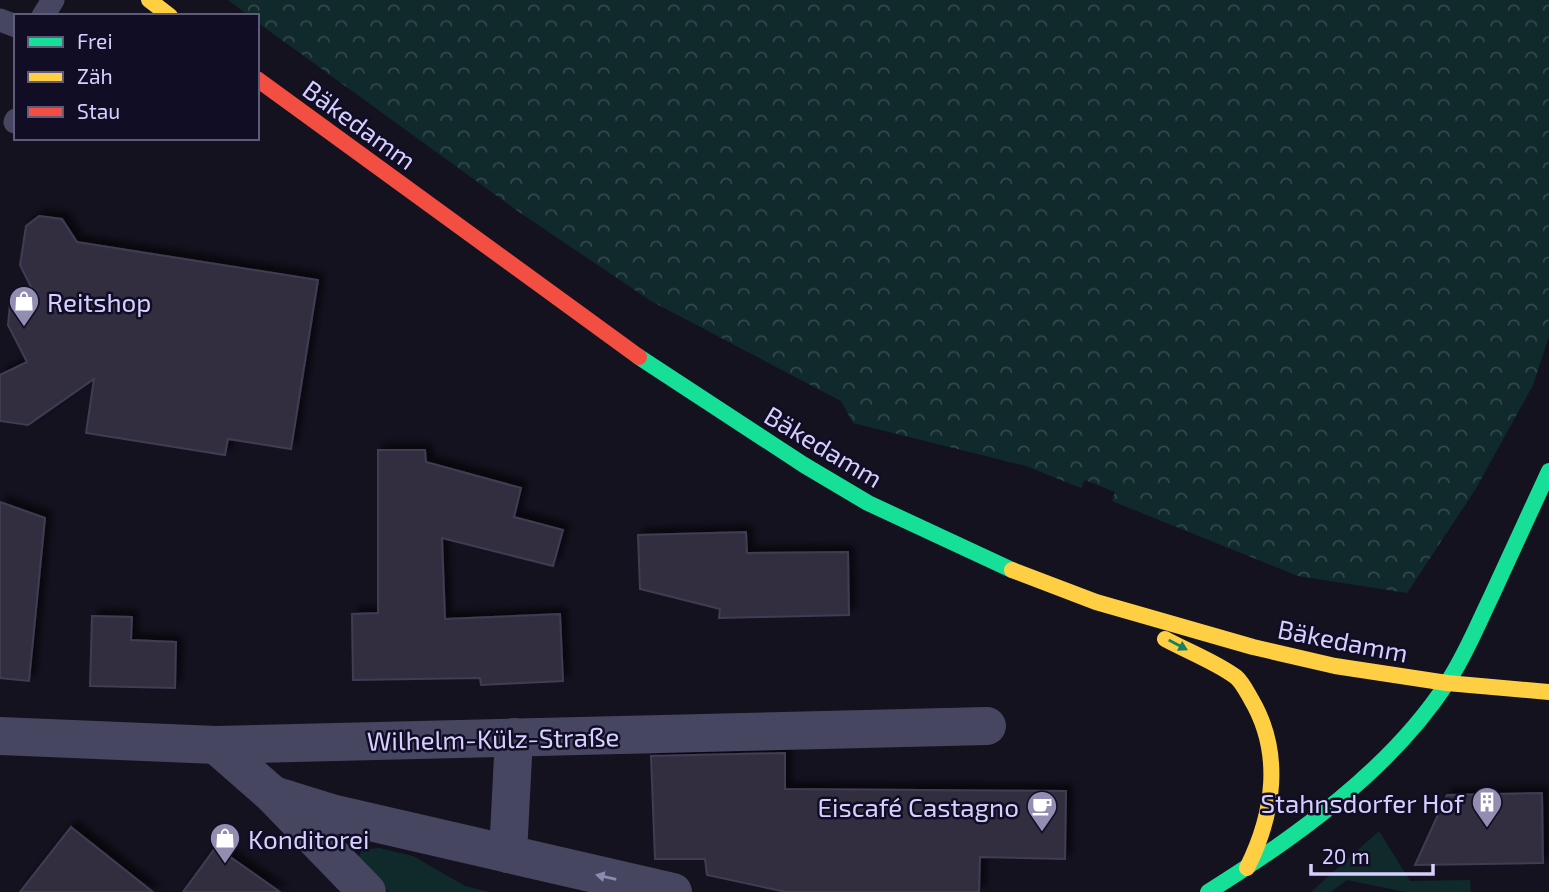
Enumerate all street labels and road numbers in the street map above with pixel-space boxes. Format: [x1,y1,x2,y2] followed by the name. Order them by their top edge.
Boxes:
[298,73,422,175] street label: Bäkedamm
[759,399,889,493] street label: Bäkedamm
[1275,612,1411,668] street label: Bäkedamm
[366,720,620,756] street label: Wilhelm-Külz-Straße

